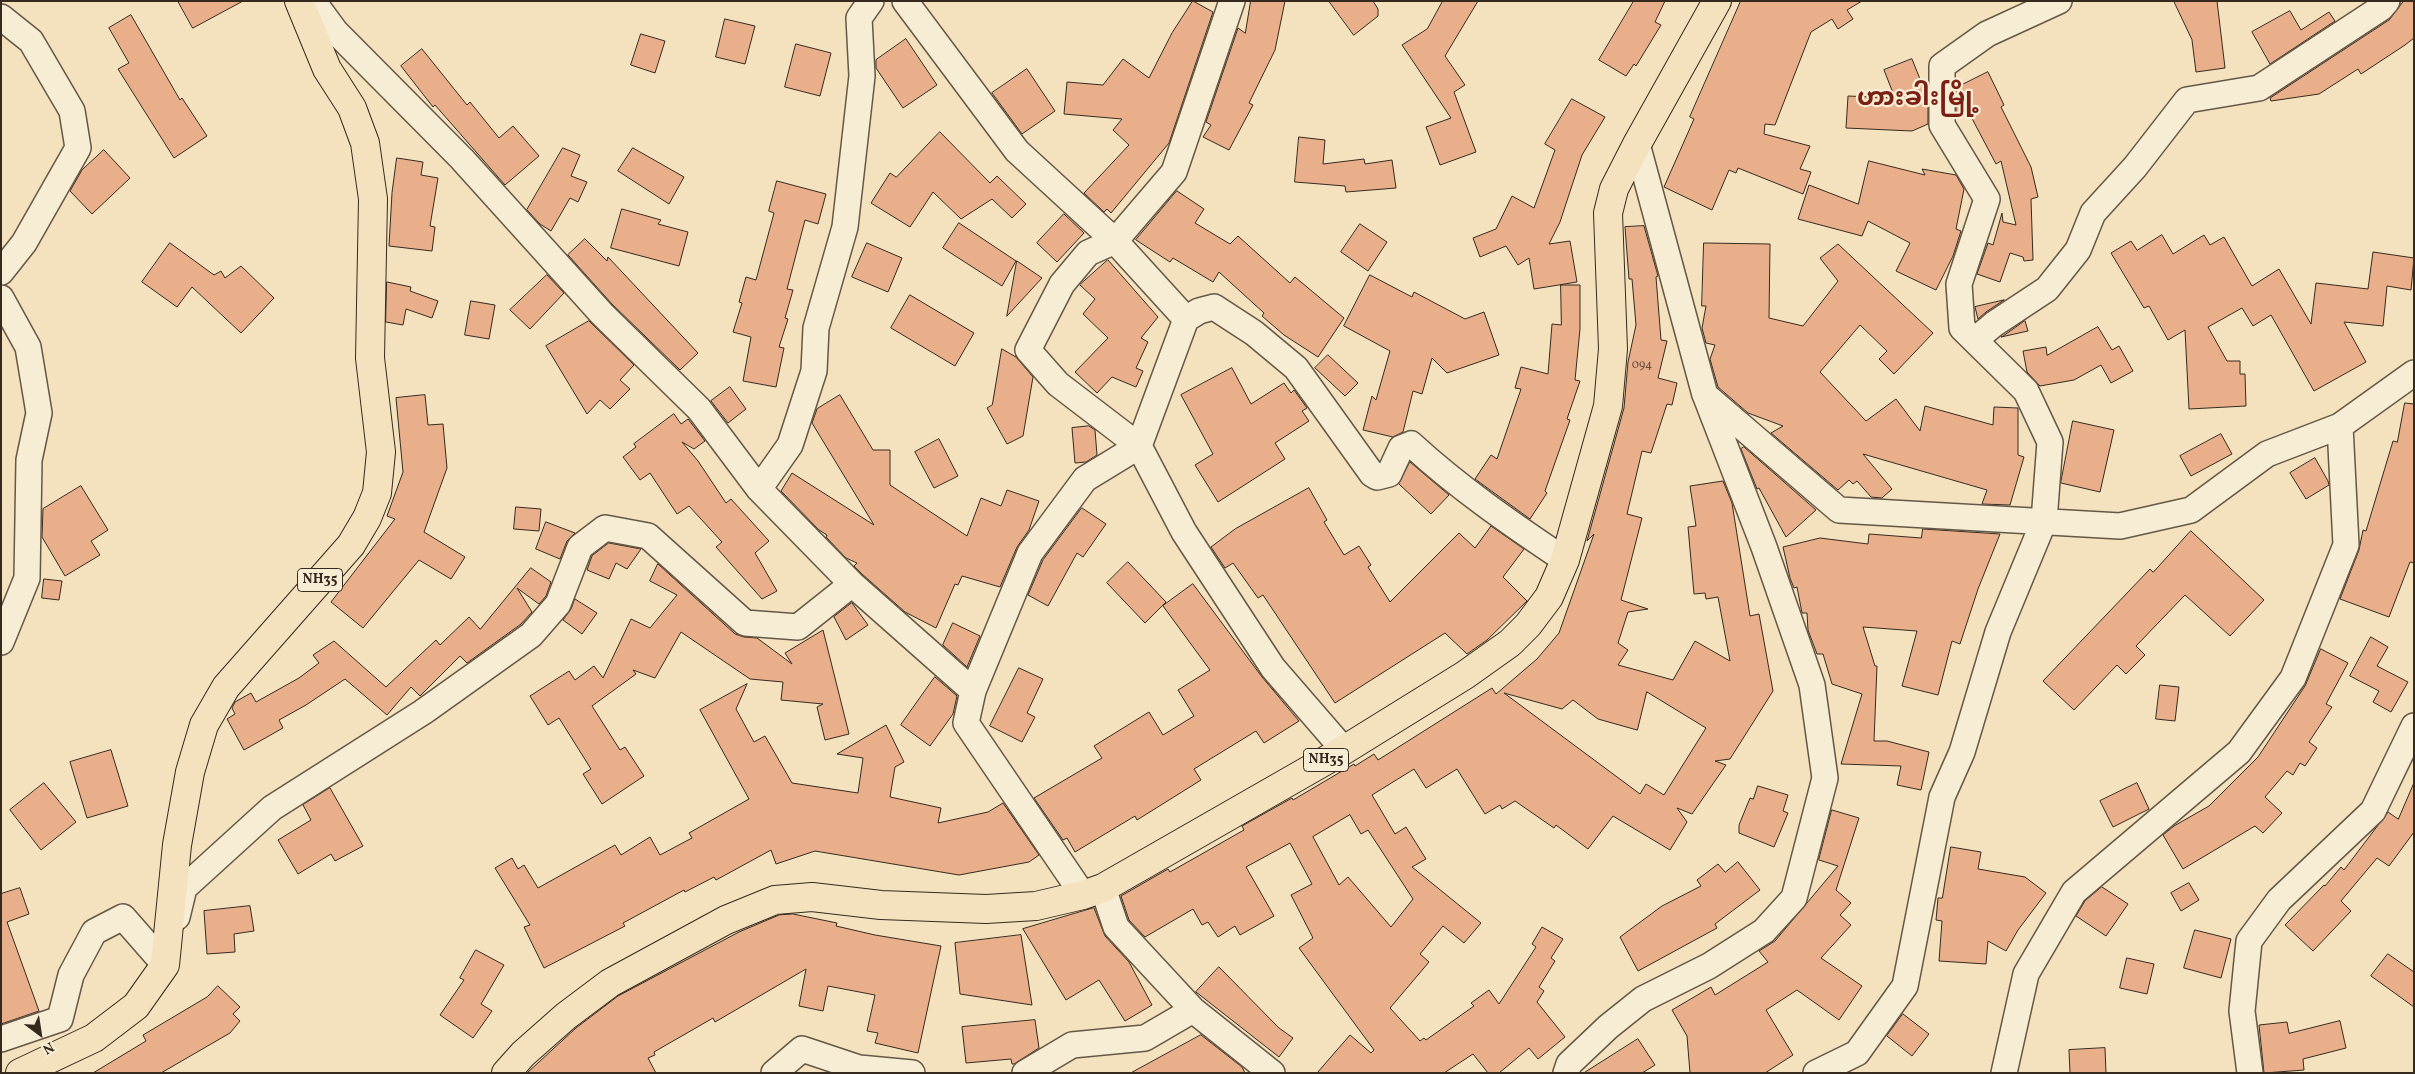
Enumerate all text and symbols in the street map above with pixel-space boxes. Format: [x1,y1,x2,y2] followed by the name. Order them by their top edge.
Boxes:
[1857,85,1979,115] district label: ဟားခါးမြို့
[1632,359,1652,373] house number: 094
[298,568,342,592] road number: NH35
[1304,748,1348,772] road number: NH35
[15,1009,65,1059] north arrow
[39,1037,57,1058] text: N

